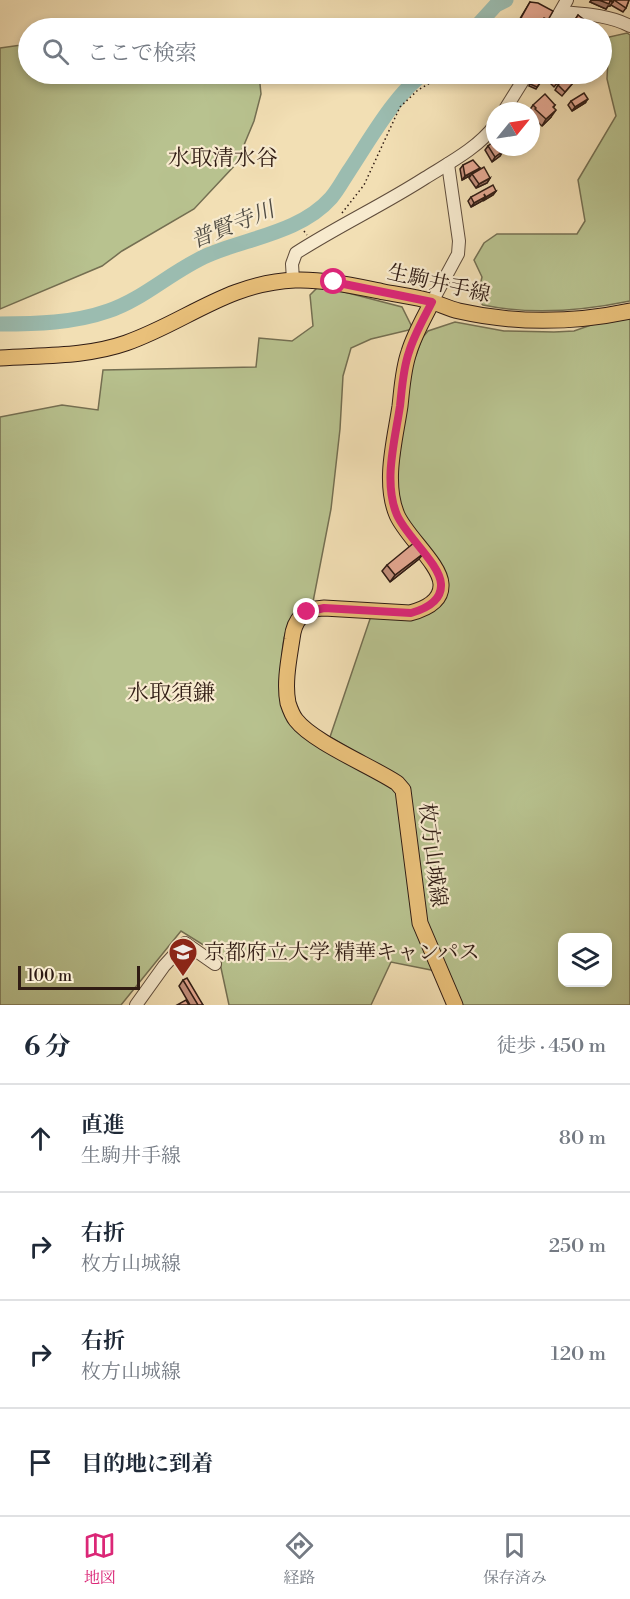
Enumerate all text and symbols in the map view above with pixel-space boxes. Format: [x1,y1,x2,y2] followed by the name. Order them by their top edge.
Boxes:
[18,18,612,84] search box
[39,35,72,68] icon: search
[87,40,197,67] text: ここで検索
[486,102,540,156] north arrow
[168,145,278,172] district label: 水取清水谷
[187,196,280,254] water label: 普賢寺川
[385,259,493,308] street label: 生駒井手線
[320,268,346,294] route start
[293,598,319,624] route end
[127,680,215,707] district label: 水取須鎌
[413,801,451,909] street label: 枚方山城線
[558,933,612,987] map controls
[558,933,612,987] button: layers
[167,936,199,978] school or university icon: 京都府立大学 精華キャンパス
[204,940,480,966] place label: 京都府立大学 精華キャンパス
[18,963,140,990] scale bar
[27,966,72,986] text: 100 m
[24,1031,71,1063] text: 6 分
[497,1034,606,1059] text: 徒歩 · 450 m
[81,1112,125,1139] text: 直進
[24,1122,57,1155] icon: ahead
[559,1126,606,1151] text: 80 m
[81,1144,181,1169] text: 生駒井手線
[81,1220,125,1247] text: 右折
[24,1230,57,1263] icon: right
[549,1234,606,1259] text: 250 m
[81,1252,181,1277] text: 枚方山城線
[81,1328,125,1355] text: 右折
[24,1338,57,1371] icon: right
[551,1342,606,1367] text: 120 m
[81,1360,181,1385] text: 枚方山城線
[24,1446,57,1479] icon: arrive
[81,1451,213,1478] text: 目的地に到着
[83,1529,116,1588] tab: 地図
[283,1529,316,1588] tab: 経路
[483,1529,547,1588] tab: 保存済み

